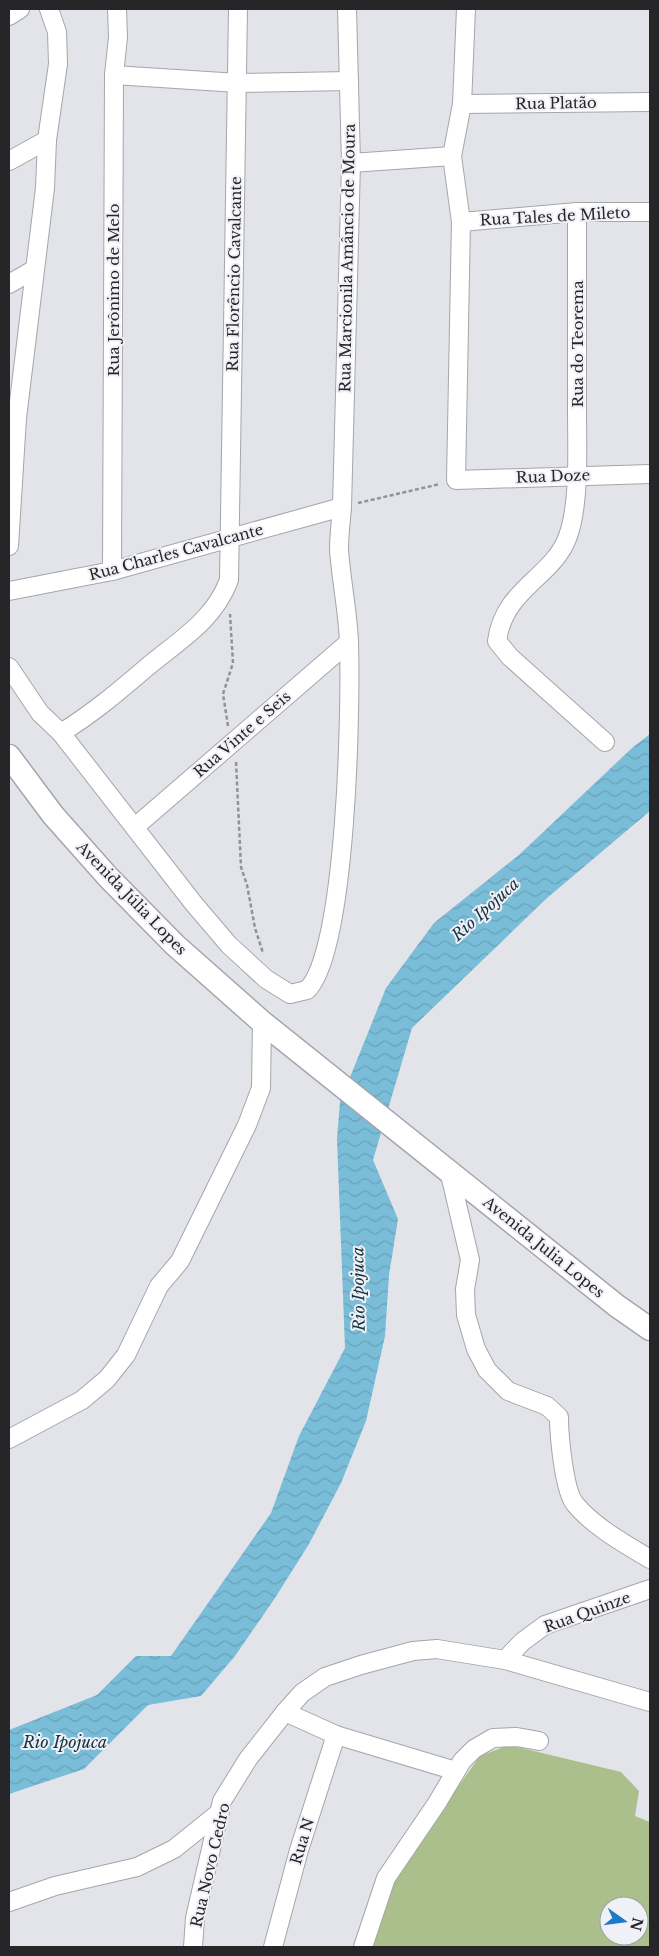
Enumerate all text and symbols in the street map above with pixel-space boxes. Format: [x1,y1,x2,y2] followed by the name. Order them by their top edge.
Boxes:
[515,93,597,113] street label: Rua Platão
[335,123,359,393] street label: Rua Marcionila Amâncio de Moura
[223,176,245,372] street label: Rua Florêncio Cavalcante
[104,203,123,377] street label: Rua Jerônimo de Melo
[479,203,631,229] street label: Rua Tales de Mileto
[568,280,587,407] street label: Rua do Teorema
[516,465,590,487] street label: Rua Doze
[87,520,265,584] street label: Rua Charles Cavalcante
[190,687,295,781] street label: Rua Vinte e Seis
[72,837,191,959] street label: Avenida Júlia Lopes
[446,873,523,945] water label: Rio Ipojuca
[479,1192,609,1302] street label: Avenida Julia Lopes
[347,1247,369,1332] water label: Rio Ipojuca
[541,1588,633,1636] street label: Rua Quinze
[22,1732,107,1752] water label: Rio Ipojuca
[186,1801,234,1929] street label: Rua Novo Cedro
[286,1815,318,1867] street label: Rua N
[599,1896,649,1946] north arrow
[626,1916,647,1933] text: N

